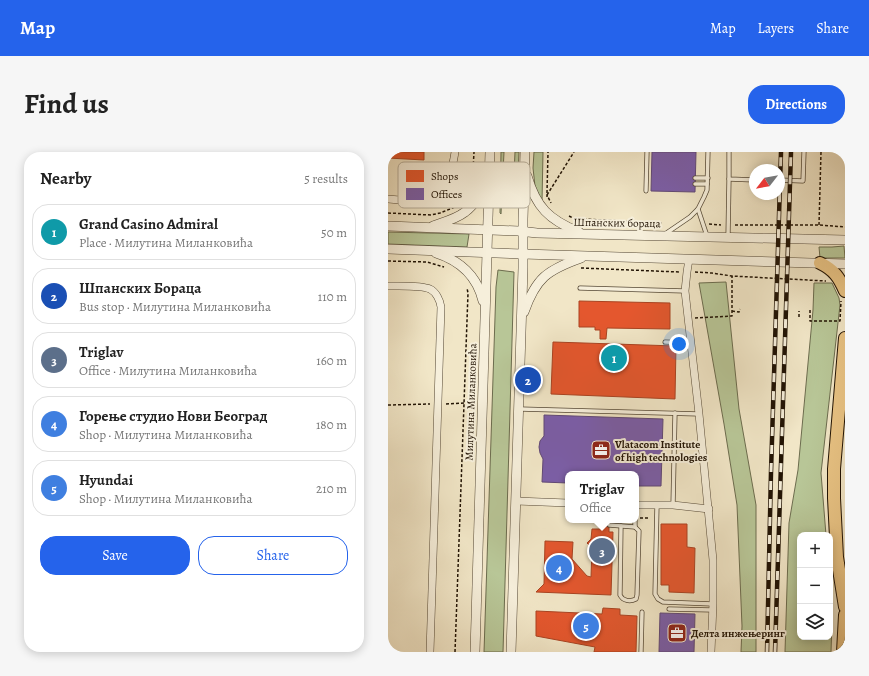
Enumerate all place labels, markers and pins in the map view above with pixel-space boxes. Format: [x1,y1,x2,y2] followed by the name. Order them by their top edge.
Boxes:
[601,343,627,373] pin: 1
[515,365,541,395] pin: 2
[614,437,708,465] place label: Vlatacom Institute of high technologies
[590,439,612,461] office icon: Vlatacom Institute of high technologies
[589,536,615,566] pin: 3
[546,553,572,583] pin: 4
[573,611,599,641] pin: 5
[666,622,688,644] office icon: Делта инжењеринг
[691,626,785,641] place label: Делта инжењеринг

